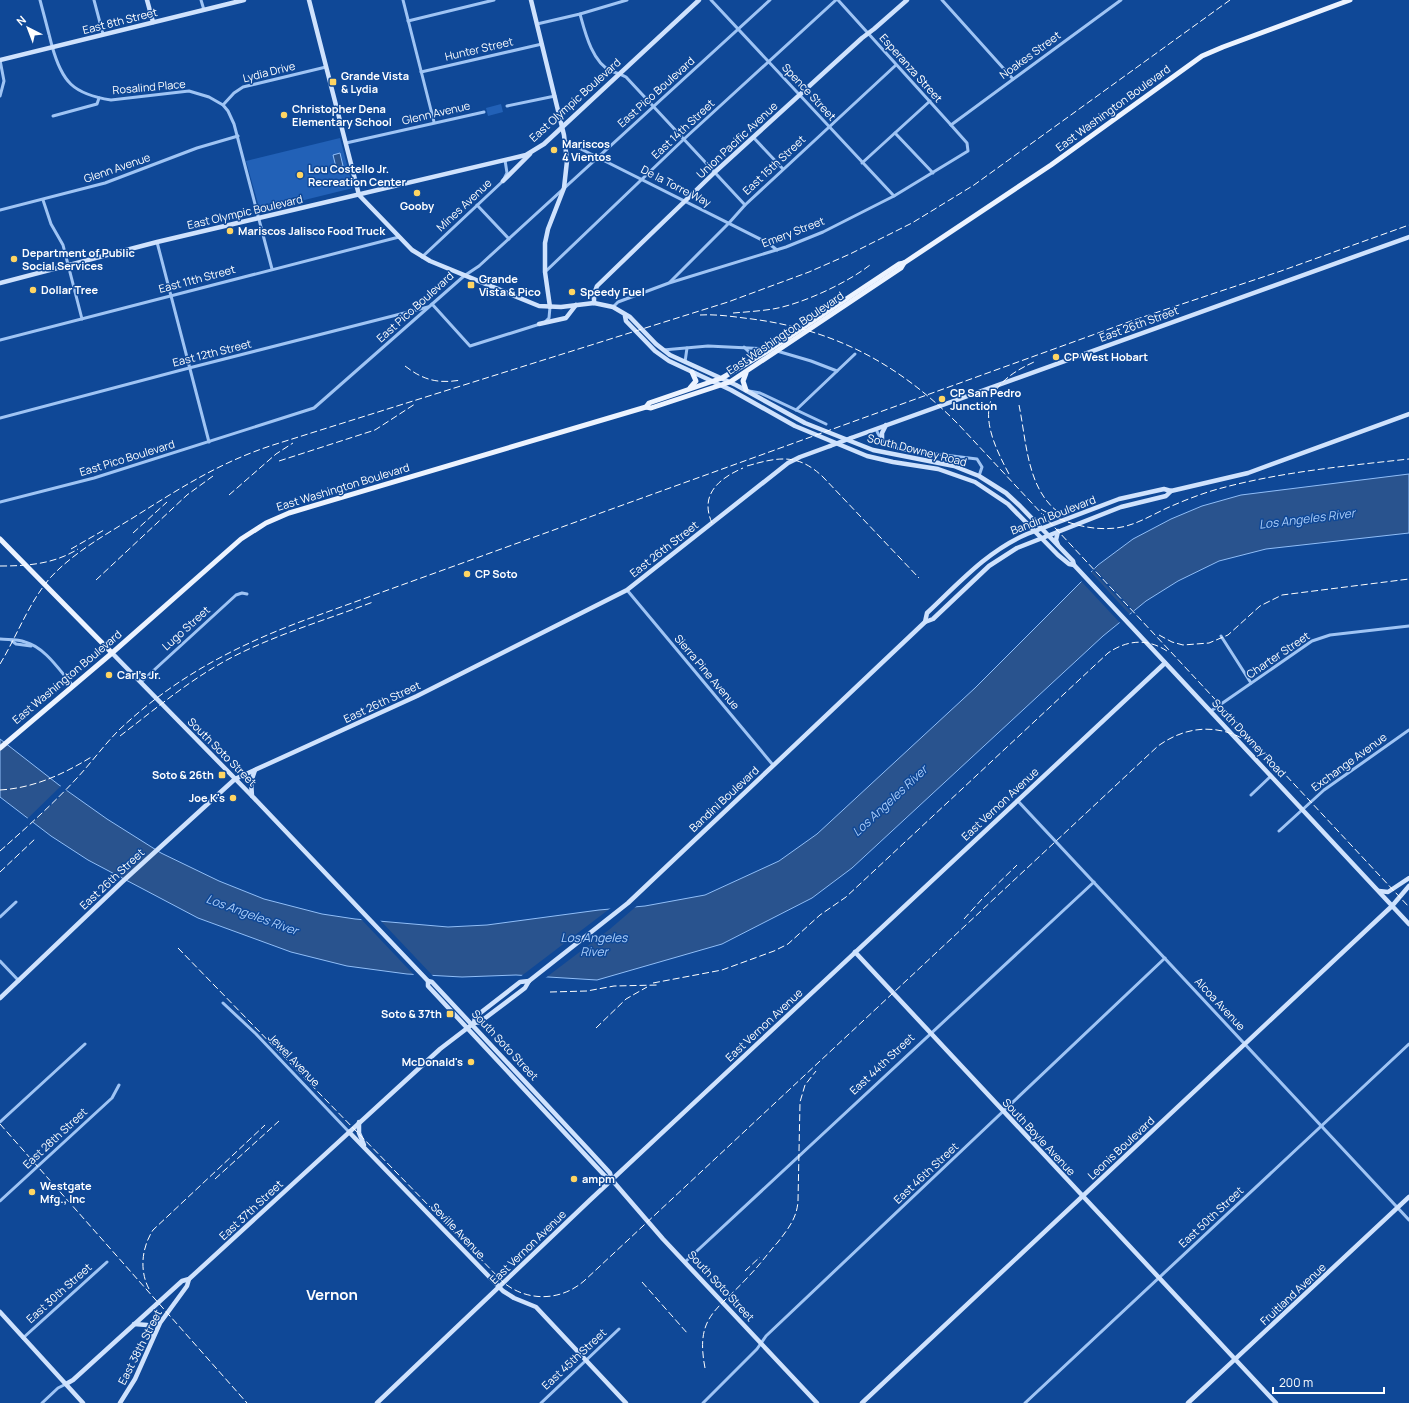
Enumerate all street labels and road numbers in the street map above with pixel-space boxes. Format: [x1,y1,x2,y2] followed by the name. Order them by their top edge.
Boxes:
[81,4,159,37] street label: East 8th Street
[996,27,1063,82] street label: Noakes Street
[877,30,946,105] street label: Esperanza Street
[443,33,515,64] street label: Hunter Street
[614,53,697,130] street label: East Pico Boulevard
[526,55,624,145] street label: East Olympic Boulevard
[241,58,297,85] street label: Lydia Drive
[779,60,840,123] street label: Spence Street
[1052,61,1173,154] street label: East Washington Boulevard
[112,76,187,97] street label: Rosalind Place
[648,96,717,162] street label: East 14th Street
[400,97,472,128] street label: Glenn Avenue
[693,98,781,181] street label: Union Pacific Avenue
[739,132,808,198] street label: East 15th Street
[82,149,153,186] street label: Glenn Avenue
[639,161,714,210] street label: De la Torre Way
[433,175,495,234] street label: Mines Avenue
[186,191,304,232] street label: East Olympic Boulevard
[759,213,826,250] street label: Emery Street
[157,261,237,296] street label: East 11th Street
[373,268,456,345] street label: East Pico Boulevard
[723,288,846,377] street label: East Washington Boulevard
[1097,302,1181,345] street label: East 26th Street
[171,335,253,370] street label: East 12th Street
[866,430,968,469] street label: South Downey Road
[77,436,176,479] street label: East Pico Boulevard
[275,459,411,514] street label: East Washington Boulevard
[1008,491,1098,538] street label: Bandini Boulevard
[626,517,701,580] street label: East 26th Street
[158,602,213,653] street label: Lugo Street
[9,626,124,727] street label: East Washington Boulevard
[1243,628,1312,681] street label: Charter Street
[671,631,744,713] street label: Sierra Pine Avenue
[341,677,423,726] street label: East 26th Street
[1209,695,1290,780] street label: South Downey Road
[185,714,260,789] street label: South Soto Street
[1308,729,1390,794] street label: Exchange Avenue
[686,762,762,835] street label: Bandini Boulevard
[958,763,1042,843] street label: East Vernon Avenue
[76,845,147,913] street label: East 26th Street
[1192,974,1249,1034] street label: Alcoa Avenue
[722,984,806,1064] street label: East Vernon Avenue
[469,1006,542,1083] street label: South Soto Street
[265,1030,324,1090] street label: Jewel Avenue
[846,1030,917,1098] street label: East 44th Street
[1000,1095,1080,1179] street label: South Boyle Avenue
[19,1104,90,1171] street label: East 28th Street
[1084,1113,1157,1182] street label: Leonis Boulevard
[890,1139,961,1207] street label: East 46th Street
[216,1176,286,1243] street label: East 37th Street
[1175,1183,1246,1251] street label: East 50th Street
[428,1199,489,1262] street label: Seville Avenue
[486,1206,569,1287] street label: East Vernon Avenue
[685,1247,758,1324] street label: South Soto Street
[23,1259,95,1326] street label: East 30th Street
[1257,1259,1329,1328] street label: Fruitland Avenue
[114,1307,165,1387] street label: East 38th Street
[538,1325,609,1392] street label: East 45th Street

